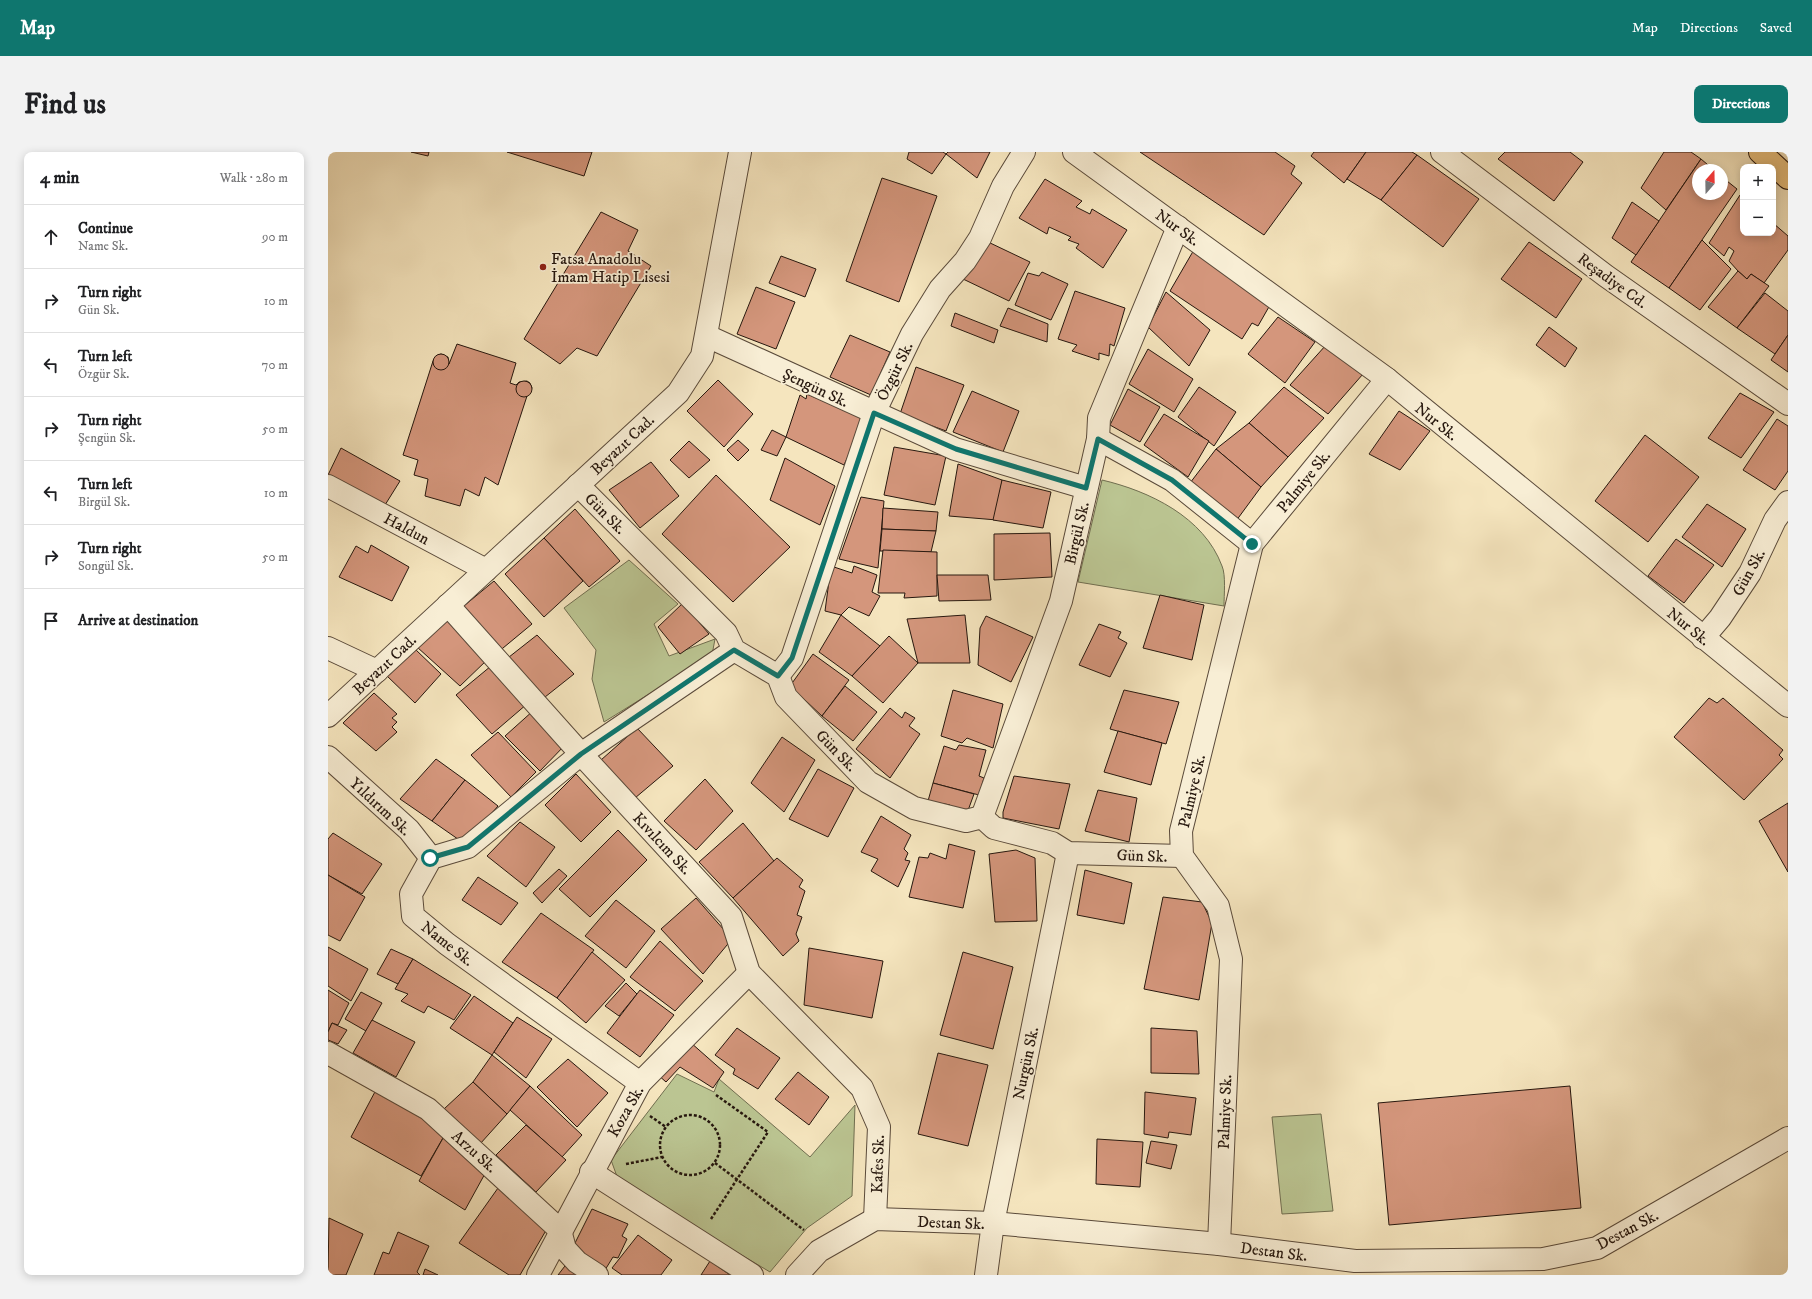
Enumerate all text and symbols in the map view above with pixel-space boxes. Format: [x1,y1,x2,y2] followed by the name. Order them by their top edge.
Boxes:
[20,17,55,40] text: Map
[1632,19,1658,37] text: Map
[1680,19,1738,37] text: Directions
[1760,19,1792,37] text: Saved
[1694,85,1788,123] button: Directions
[24,87,106,122] text: Find us
[1692,164,1728,200] north arrow
[1740,164,1776,236] map controls
[1740,164,1776,200] button: +
[40,167,79,189] text: 4 min
[220,170,288,186] text: Walk · 280 m
[1740,200,1776,236] button: −
[1151,205,1204,251] street label: Nur Sk.
[78,219,133,238] text: Continue
[40,226,62,248] icon: ahead
[262,229,288,245] text: 90 m
[78,238,128,254] text: Name Sk.
[551,249,670,287] place label: Fatsa Anadolu İmam Hatip Lisesi
[1574,249,1651,313] street label: Reşadiye Cd.
[538,262,548,272] marker: Fatsa Anadolu İmam Hatip Lisesi
[78,283,141,302] text: Turn right
[40,290,62,312] icon: right
[264,293,288,309] text: 10 m
[78,302,119,318] text: Gün Sk.
[872,338,918,404] street label: Özgür Sk.
[78,347,132,366] text: Turn left
[40,354,62,376] icon: left
[262,357,288,373] text: 70 m
[779,364,852,412] street label: Şengün Sk.
[78,366,129,382] text: Özgür Sk.
[1411,398,1462,445] street label: Nur Sk.
[587,410,659,479] street label: Beyazıt Cad.
[78,411,141,430] text: Turn right
[40,418,62,440] icon: right
[262,421,288,437] text: 50 m
[78,430,136,446] text: Şengün Sk.
[1272,446,1335,517] street label: Palmiye Sk.
[78,475,132,494] text: Turn left
[40,482,62,504] icon: left
[264,485,288,501] text: 10 m
[580,489,630,539] street label: Gün Sk.
[78,494,130,510] text: Birgül Sk.
[1060,500,1094,567] street label: Birgül Sk.
[380,509,433,550] street label: Haldun
[1243,535,1261,553] route end
[78,539,141,558] text: Turn right
[1728,545,1770,600] street label: Gün Sk.
[40,546,62,568] icon: right
[262,549,288,565] text: 50 m
[78,558,134,574] text: Songül Sk.
[1663,603,1714,650] street label: Nur Sk.
[40,610,62,632] icon: arrive
[78,611,198,630] text: Arrive at destination
[349,630,421,699] street label: Beyazıt Cad.
[811,725,861,776] street label: Gün Sk.
[1174,752,1210,830] street label: Palmiye Sk.
[345,773,415,840] street label: Yıldırım Sk.
[628,808,696,879] street label: Kıvılcım Sk.
[1116,845,1168,867] street label: Gün Sk.
[421,849,439,867] route start
[417,917,478,971] street label: Name Sk.
[1009,1025,1043,1101] street label: Nurgün Sk.
[1214,1074,1236,1150] street label: Palmiye Sk.
[603,1082,649,1141] street label: Koza Sk.
[447,1126,501,1177] street label: Arzu Sk.
[867,1134,889,1194] street label: Kafes Sk.
[1593,1205,1662,1255] street label: Destan Sk.
[917,1212,985,1234] street label: Destan Sk.
[1239,1238,1309,1266] street label: Destan Sk.

